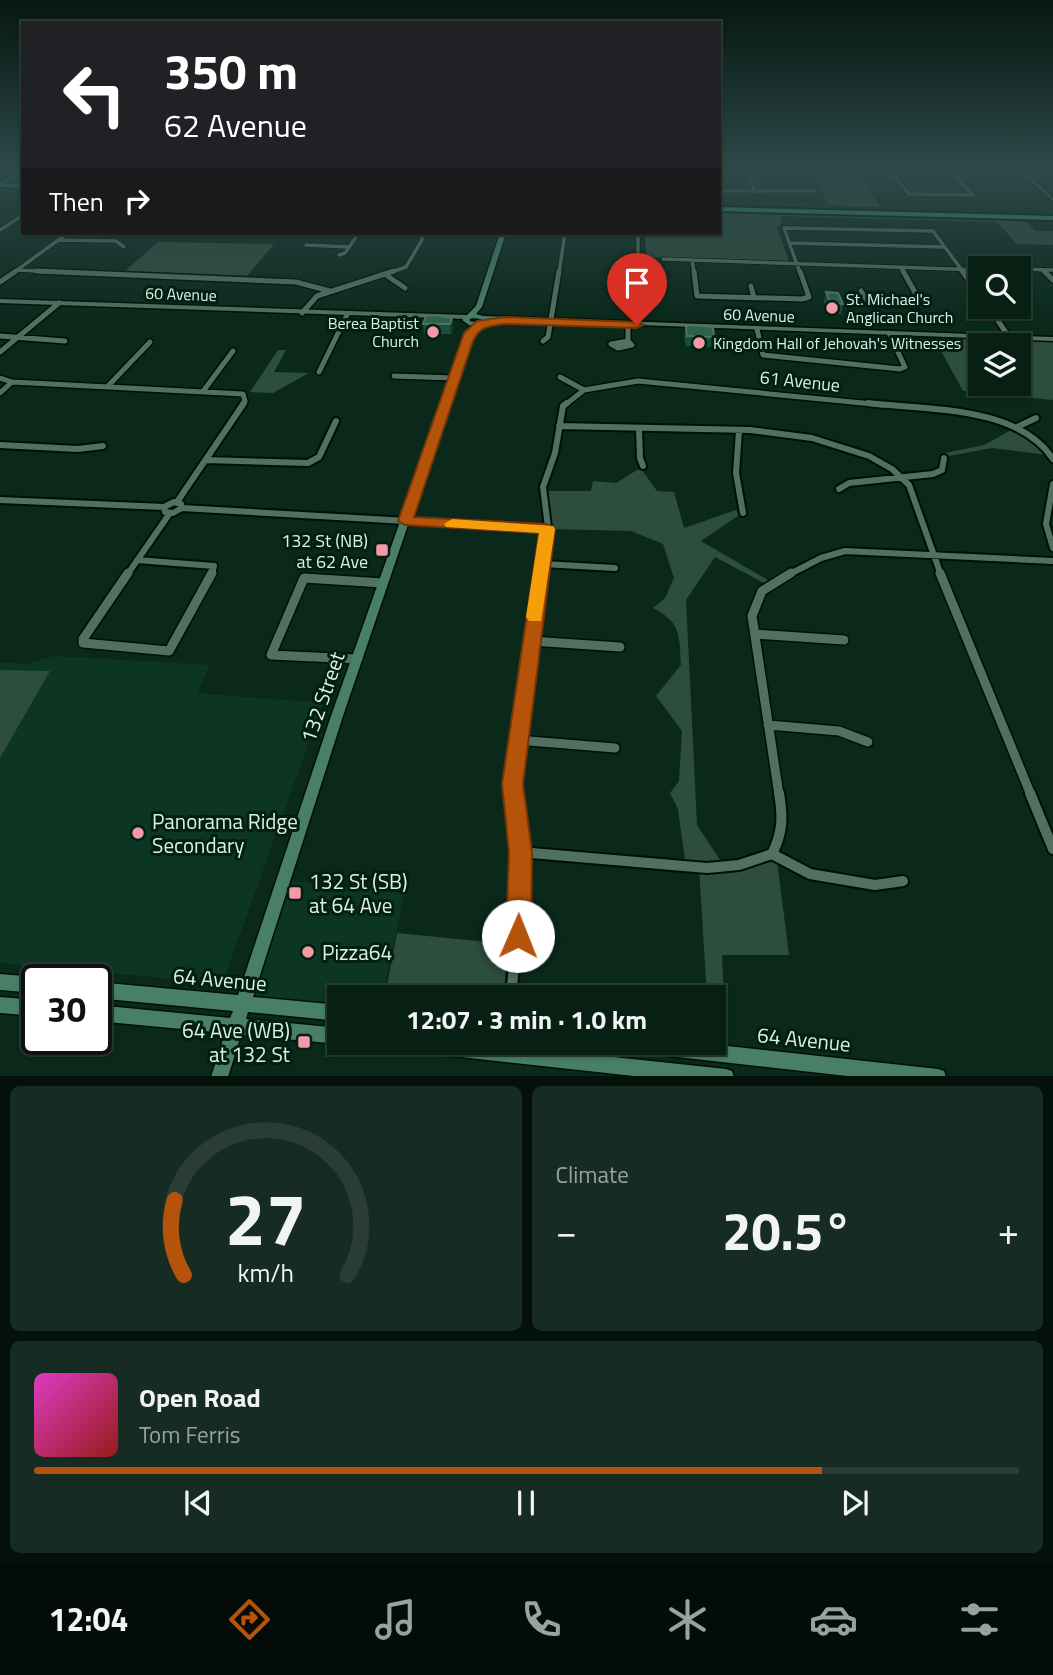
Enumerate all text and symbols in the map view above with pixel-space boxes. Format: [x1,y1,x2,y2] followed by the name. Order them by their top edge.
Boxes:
[164,33,298,108] text: 350 m
[49,49,140,140] icon: left
[164,101,307,149] text: 62 Avenue
[49,182,104,221] text: Then
[118,182,156,220] icon: right
[607,253,667,325] pin
[968,256,1031,396] map controls
[968,256,1031,319] button: search
[618,264,656,302] icon: arrive
[145,281,217,307] street label: 60 Avenue
[846,287,953,329] place label: St. Michael's Anglican Church
[824,300,840,316] marker: St. Michael's Anglican Church
[723,302,795,328] street label: 60 Avenue
[328,311,419,353] place label: Berea Baptist Church
[425,324,441,340] marker: Berea Baptist Church
[713,331,961,355] place label: Kingdom Hall of Jehovah's Witnesses
[968,333,1031,396] button: layers
[691,335,707,351] marker: Kingdom Hall of Jehovah's Witnesses
[759,363,841,399] street label: 61 Avenue
[281,527,368,575] place label: 132 St (NB) at 62 Ave
[374,542,390,558] marker: 132 St (NB) at 62 Ave
[292,647,353,747] street label: 132 Street
[152,805,298,861] place label: Panorama Ridge Secondary
[130,825,146,841] marker: Panorama Ridge Secondary
[309,865,408,921] place label: 132 St (SB) at 64 Ave
[287,885,303,901] marker: 132 St (SB) at 64 Ave
[481,899,555,973] position arrow
[322,936,392,968] place label: Pizza64
[300,944,316,960] marker: Pizza64
[172,959,268,999] street label: 64 Avenue
[21,964,112,1055] speed limit sign: 30
[406,1000,647,1039] text: 12:07 · 3 min · 1.0 km
[182,1014,291,1070] place label: 64 Ave (WB) at 132 St
[756,1018,852,1060] street label: 64 Avenue
[296,1034,312,1050] marker: 64 Ave (WB) at 132 St
[556,1157,629,1192] text: Climate
[225,1163,307,1273] text: 27
[722,1191,852,1270] text: 20.5°
[556,1202,577,1260] text: −
[998,1202,1019,1260] text: +
[237,1253,294,1291] text: km/h
[139,1378,261,1417] text: Open Road
[139,1417,240,1452] text: Tom Ferris
[179,1484,217,1522] icon: previous
[507,1484,545,1522] icon: pause
[836,1484,874,1522] icon: next
[49,1595,128,1643] text: 12:04
[225,1595,274,1644] icon: directions
[371,1595,420,1644] icon: music
[517,1595,566,1644] icon: phone
[663,1595,712,1644] icon: climate
[809,1595,858,1644] icon: car
[955,1595,1004,1644] icon: filters

